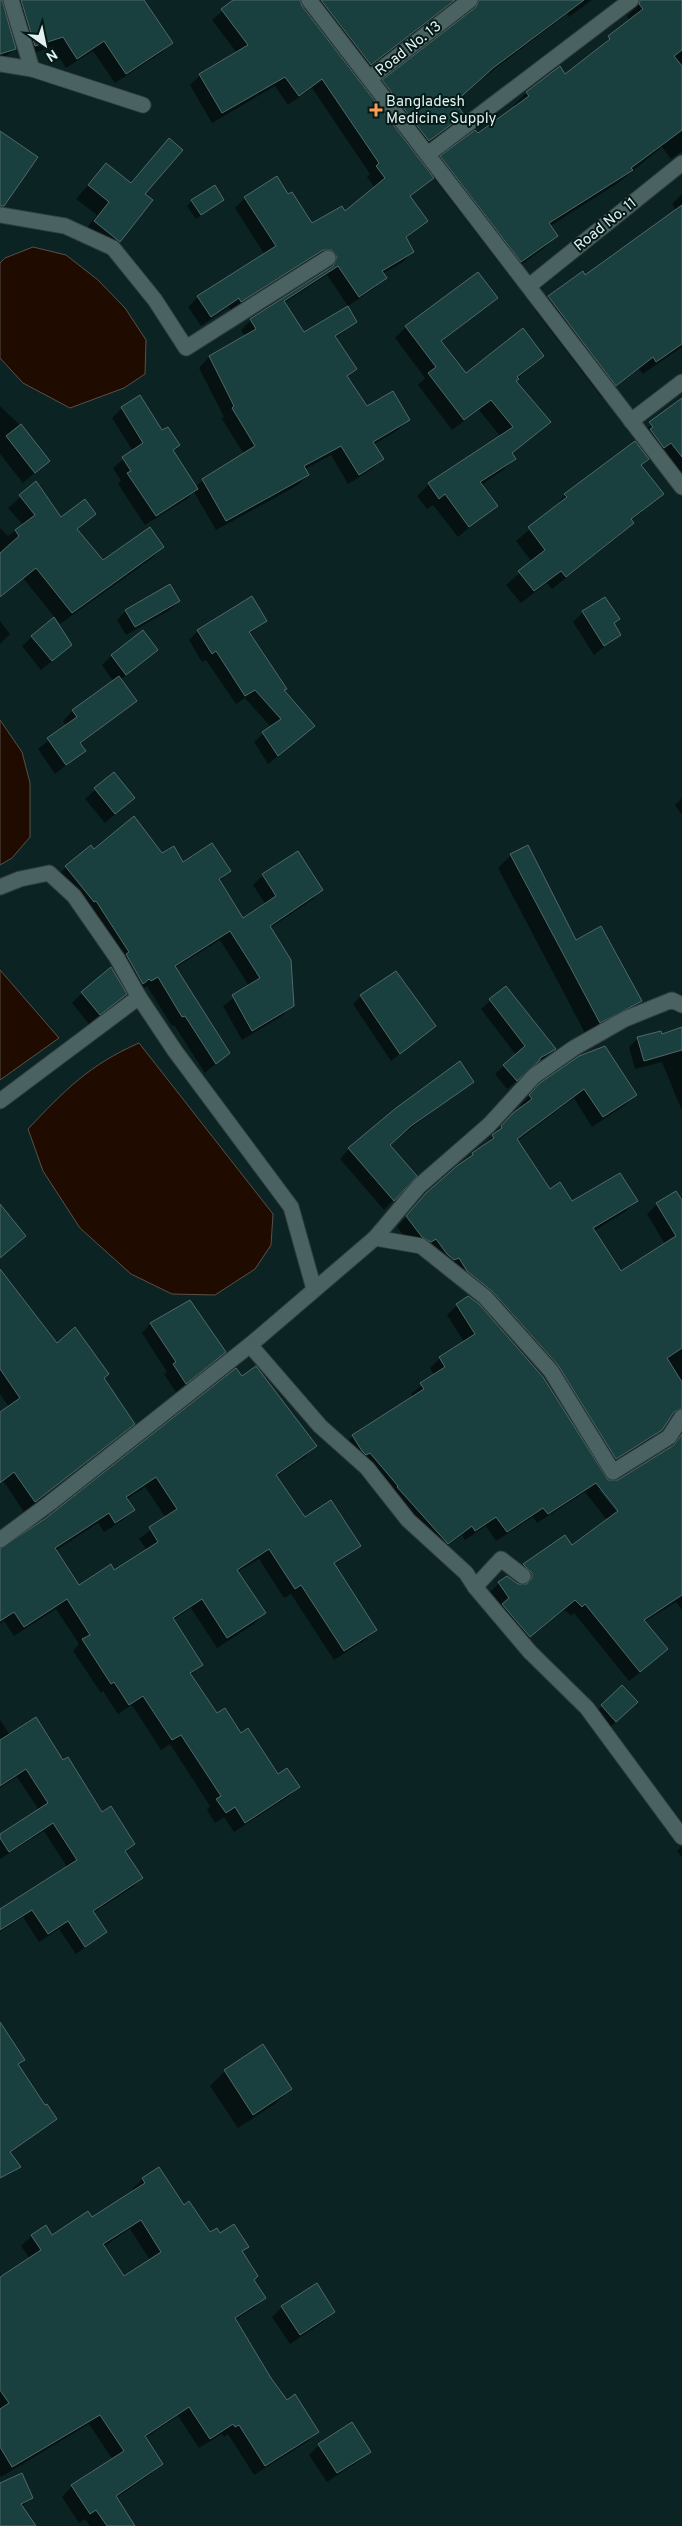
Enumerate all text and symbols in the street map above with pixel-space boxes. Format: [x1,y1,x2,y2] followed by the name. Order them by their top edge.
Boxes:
[372,17,446,81] street label: Road No. 13
[20,20,70,70] north arrow
[42,45,60,65] text: N
[386,93,497,129] place label: Bangladesh Medicine Supply
[370,104,382,116] marker: Bangladesh Medicine Supply
[571,194,641,256] street label: Road No. 11

